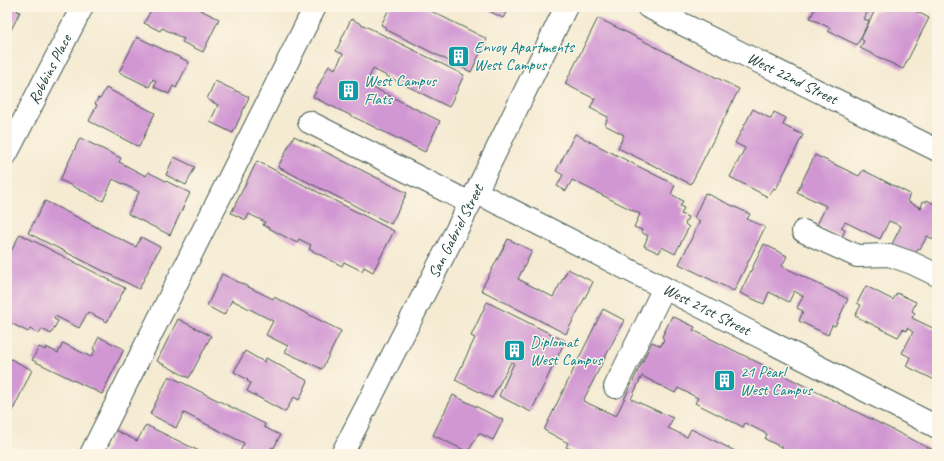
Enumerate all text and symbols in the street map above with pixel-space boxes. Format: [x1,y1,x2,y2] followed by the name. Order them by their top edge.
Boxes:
[24,30,77,108] street label: Robbins Place
[474,37,575,75] place label: Envoy Apartments West Campus
[446,43,472,69] building icon: Envoy Apartments West Campus
[744,48,842,110] street label: West 22nd Street
[364,71,438,109] place label: West Campus Flats
[335,77,361,103] building icon: West Campus Flats
[424,180,489,282] street label: San Gabriel Street
[660,279,755,341] street label: West 21st Street
[530,332,604,370] place label: Diplomat West Campus
[501,338,527,364] building icon: Diplomat West Campus
[740,362,814,400] place label: 21 Pearl West Campus
[711,368,737,394] building icon: 21 Pearl West Campus

